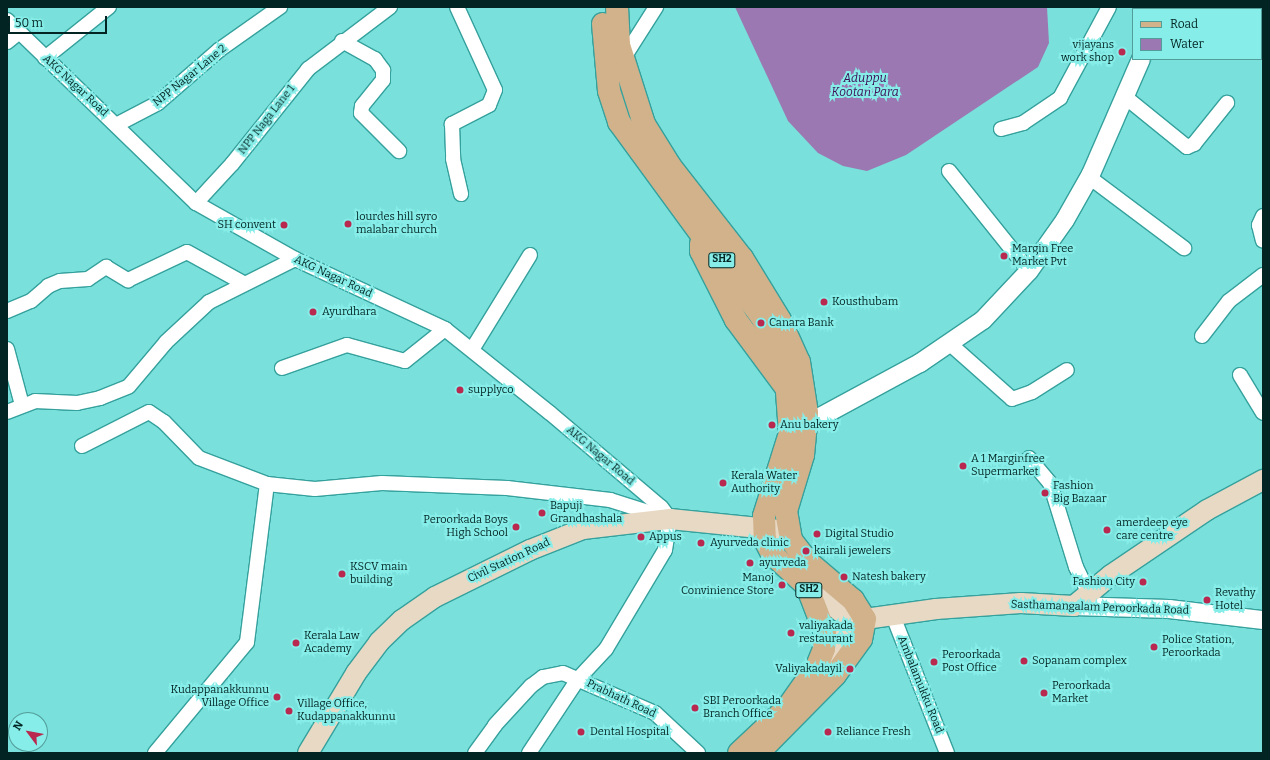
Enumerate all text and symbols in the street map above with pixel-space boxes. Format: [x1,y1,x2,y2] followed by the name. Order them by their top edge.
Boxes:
[10,8,109,34] scale bar
[1132,8,1262,60] legend
[15,16,43,30] text: 50 m
[1170,17,1198,31] text: Road
[1170,37,1204,51] text: Water
[1061,39,1114,65] place label: vijayans work shop
[151,42,229,110] street label: NPP Nagar Lane 2
[1117,47,1127,57] marker: vijayans work shop
[40,52,110,120] street label: AKG Nagar Road
[831,72,899,100] water label: Aduppu Kootan Para
[236,83,298,157] street label: NPP Naga Lane 1
[356,211,437,237] place label: lourdes hill syro malabar church
[218,218,276,232] place label: SH convent
[343,219,353,229] marker: lourdes hill syro malabar church
[279,220,289,230] marker: SH convent
[1012,243,1073,269] place label: Margin Free Market Pvt
[999,251,1009,261] marker: Margin Free Market Pvt
[708,252,736,268] road number: SH2
[292,253,374,301] street label: AKG Nagar Road
[832,295,898,309] place label: Kousthubam
[819,297,829,307] marker: Kousthubam
[322,305,376,319] place label: Ayurdhara
[307,306,319,318] marker: Ayurdhara
[769,316,834,330] place label: Canara Bank
[756,318,766,328] marker: Canara Bank
[468,383,514,397] place label: supplyco
[455,385,465,395] marker: supplyco
[780,418,839,432] place label: Anu bakery
[767,420,777,430] marker: Anu bakery
[563,424,637,488] street label: AKG Nagar Road
[971,453,1045,479] place label: A 1 Marginfree Supermarket
[958,461,968,471] marker: A 1 Marginfree Supermarket
[731,470,797,496] place label: Kerala Water Authority
[718,478,728,488] marker: Kerala Water Authority
[1053,480,1107,506] place label: Fashion Big Bazaar
[1040,488,1050,498] marker: Fashion Big Bazaar
[550,500,622,526] place label: Bapuji Grandhashala
[537,508,547,518] marker: Bapuji Grandhashala
[423,514,508,540] place label: Peroorkada Boys High School
[1116,517,1188,543] place label: amerdeep eye care centre
[511,522,521,532] marker: Peroorkada Boys High School
[1101,524,1113,536] marker: amerdeep eye care centre
[825,527,894,541] place label: Digital Studio
[812,529,822,539] marker: Digital Studio
[649,530,682,544] place label: Appus
[636,532,646,542] marker: Appus
[466,536,552,586] street label: Civil Station Road
[710,536,789,550] place label: Ayurveda clinic
[695,537,707,549] marker: Ayurveda clinic
[814,544,891,558] place label: kairali jewelers
[801,546,811,556] marker: kairali jewelers
[759,556,806,570] place label: ayurveda
[744,557,756,569] marker: ayurveda
[350,561,407,587] place label: KSCV main building
[337,569,347,579] marker: KSCV main building
[852,570,926,584] place label: Natesh bakery
[681,572,774,598] place label: Manoj Convinience Store
[839,572,849,582] marker: Natesh bakery
[1073,575,1135,589] place label: Fashion City
[1138,577,1148,587] marker: Fashion City
[777,580,787,590] marker: Manoj Convinience Store
[795,582,823,598] road number: SH2
[1215,587,1256,613] place label: Revathy Hotel
[1202,595,1212,605] marker: Revathy Hotel
[1011,598,1189,618] street label: Sasthamangalam Peroorkada Road
[799,620,853,646] place label: valiyakada restaurant
[786,628,796,638] marker: valiyakada restaurant
[304,630,360,656] place label: Kerala Law Academy
[894,634,946,736] street label: Ambalamukku Road
[1162,634,1234,660] place label: Police Station, Peroorkada
[291,638,301,648] marker: Kerala Law Academy
[1149,642,1159,652] marker: Police Station, Peroorkada
[942,649,1001,675] place label: Peroorkada Post Office
[1032,654,1127,668] place label: Sopanam complex
[1019,656,1029,666] marker: Sopanam complex
[929,657,939,667] marker: Peroorkada Post Office
[775,662,842,676] place label: Valiyakadayil
[845,664,855,674] marker: Valiyakadayil
[584,677,658,721] street label: Prabhath Road
[1052,680,1111,706] place label: Peroorkada Market
[171,684,269,710] place label: Kudappanakkunnu Village Office
[1039,688,1049,698] marker: Peroorkada Market
[272,692,282,702] marker: Kudappanakkunnu Village Office
[703,695,781,721] place label: SBI Peroorkada Branch Office
[297,698,395,724] place label: Village Office, Kudappanakkunnu
[690,703,700,713] marker: SBI Peroorkada Branch Office
[284,706,294,716] marker: Village Office, Kudappanakkunnu
[8,712,48,752] north arrow
[10,719,26,733] text: N
[590,725,669,739] place label: Dental Hospital
[836,725,911,739] place label: Reliance Fresh
[575,726,587,738] marker: Dental Hospital
[823,727,833,737] marker: Reliance Fresh

